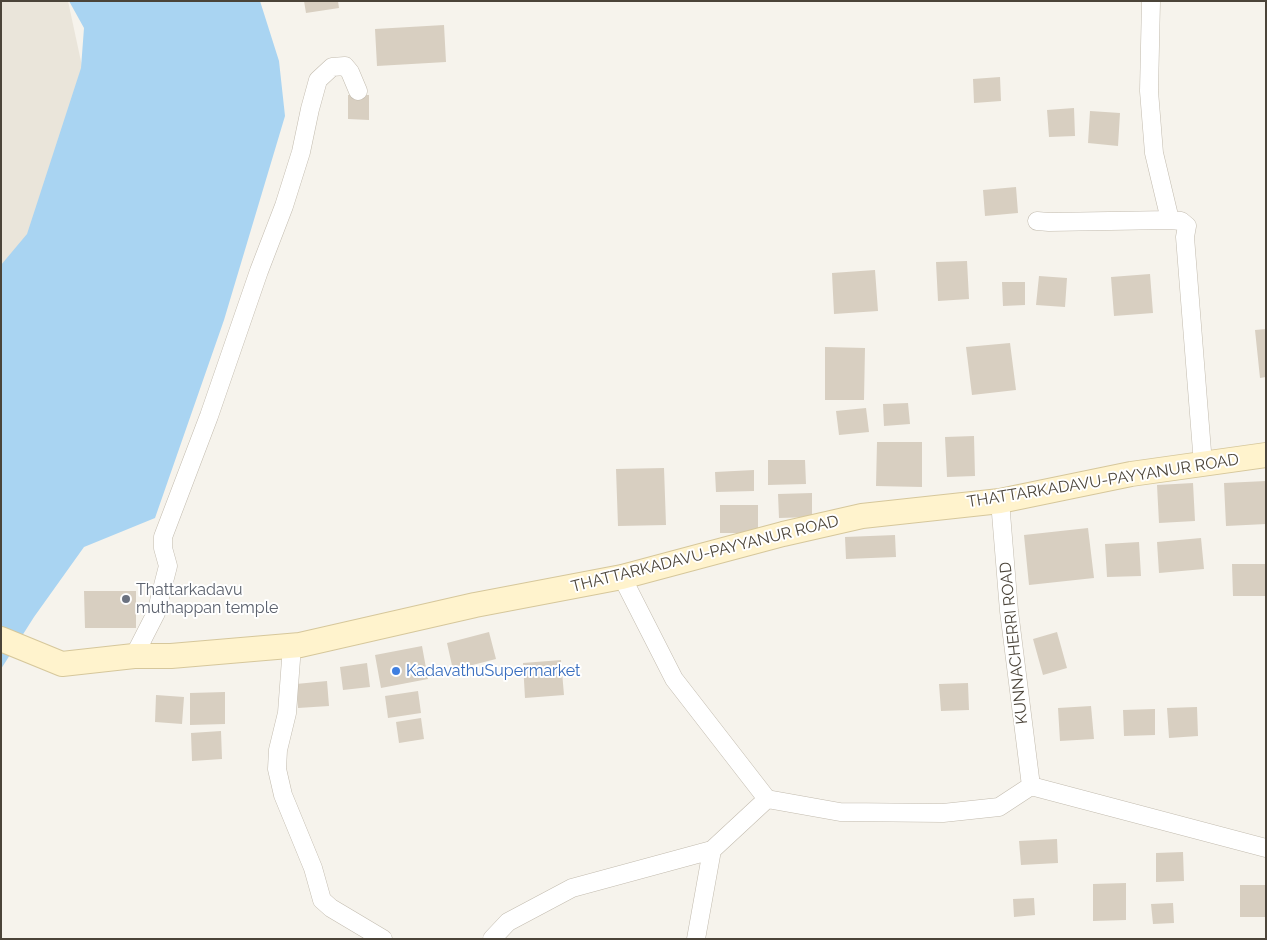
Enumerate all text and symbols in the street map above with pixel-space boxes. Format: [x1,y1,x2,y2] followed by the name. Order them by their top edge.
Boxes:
[966,450,1240,512] street label: THATTARKADAVU-PAYYANUR ROAD
[569,511,841,597] street label: THATTARKADAVU-PAYYANUR ROAD
[996,561,1032,725] street label: KUNNACHERRI ROAD
[136,580,278,618] place label: Thattarkadavu muthappan temple
[120,593,132,605] marker: Thattarkadavu muthappan temple
[406,661,580,681] place label: KadavathuSupermarket
[390,665,402,677] marker: KadavathuSupermarket

